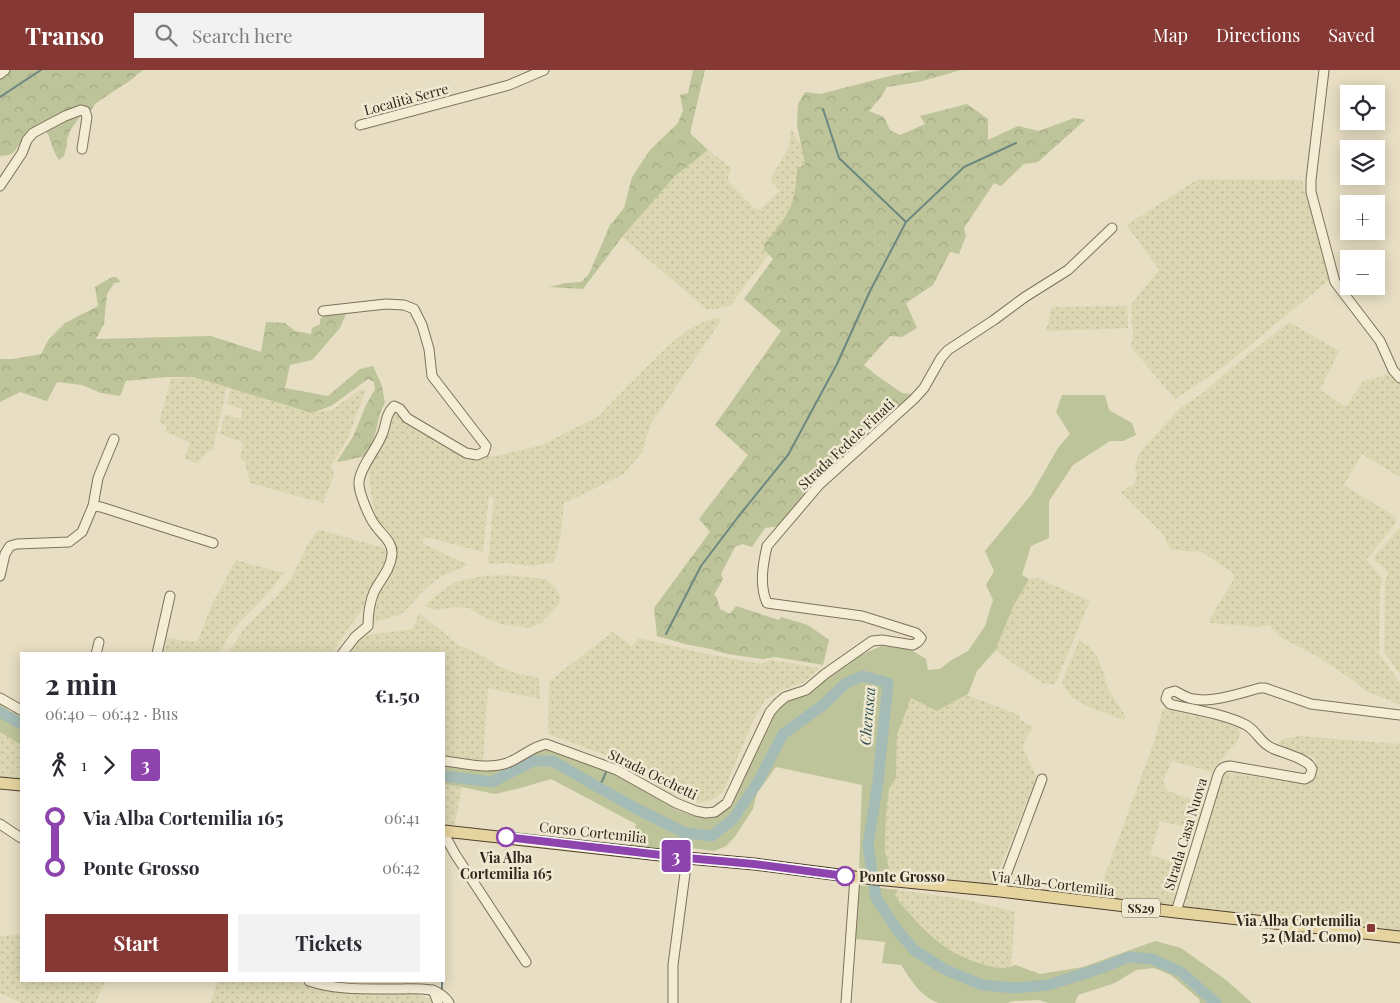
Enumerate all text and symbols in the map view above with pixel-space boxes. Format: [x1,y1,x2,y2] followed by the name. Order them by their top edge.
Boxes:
[134,13,484,58] search box
[25,19,104,51] text: Transo
[152,21,180,49] icon: search
[192,22,293,48] text: Search here
[1153,23,1188,47] text: Map
[1216,23,1300,47] text: Directions
[1328,23,1375,47] text: Saved
[362,79,450,119] street label: Località Serre
[1340,85,1385,295] map controls
[1340,85,1385,130] button: locate
[1340,140,1385,185] button: layers
[1340,195,1385,240] button: +
[1340,250,1385,295] button: −
[794,394,898,494] street label: Strada Fedele Finati
[45,665,117,702] text: 2 min
[375,682,420,708] text: €1.50
[854,686,880,746] water label: Cherasca
[45,703,178,724] text: 06:40 – 06:42 · Bus
[605,744,701,804] street label: Strada Occhetti
[45,751,73,779] icon: walk
[95,751,123,779] icon: forward
[141,753,150,777] text: 3
[81,754,87,775] text: 1
[1159,776,1211,892] street label: Strada Casa Nuova
[83,804,283,830] text: Via Alba Cortemilia 165
[384,807,420,828] text: 06:41
[538,817,648,847] street label: Corso Cortemilia
[496,827,516,847] marker: Via Alba Cortemilia 165
[660,840,692,872] line badge: 3
[672,844,680,868] text: 3
[460,848,552,883] place label: Via Alba Cortemilia 165
[83,854,200,880] text: Ponte Grosso
[382,857,420,878] text: 06:42
[835,866,855,886] marker: Ponte Grosso
[989,866,1116,900] street label: Via Alba-Cortemilia
[859,867,945,886] place label: Ponte Grosso
[1122,898,1160,918] road number: SS29
[1235,911,1362,946] place label: Via Alba Cortemilia 52 (Mad. Como)
[45,914,228,972] button: Start
[238,914,420,972] button: Tickets
[1365,922,1377,934] marker: Via Alba Cortemilia 52 (Mad. Como)

